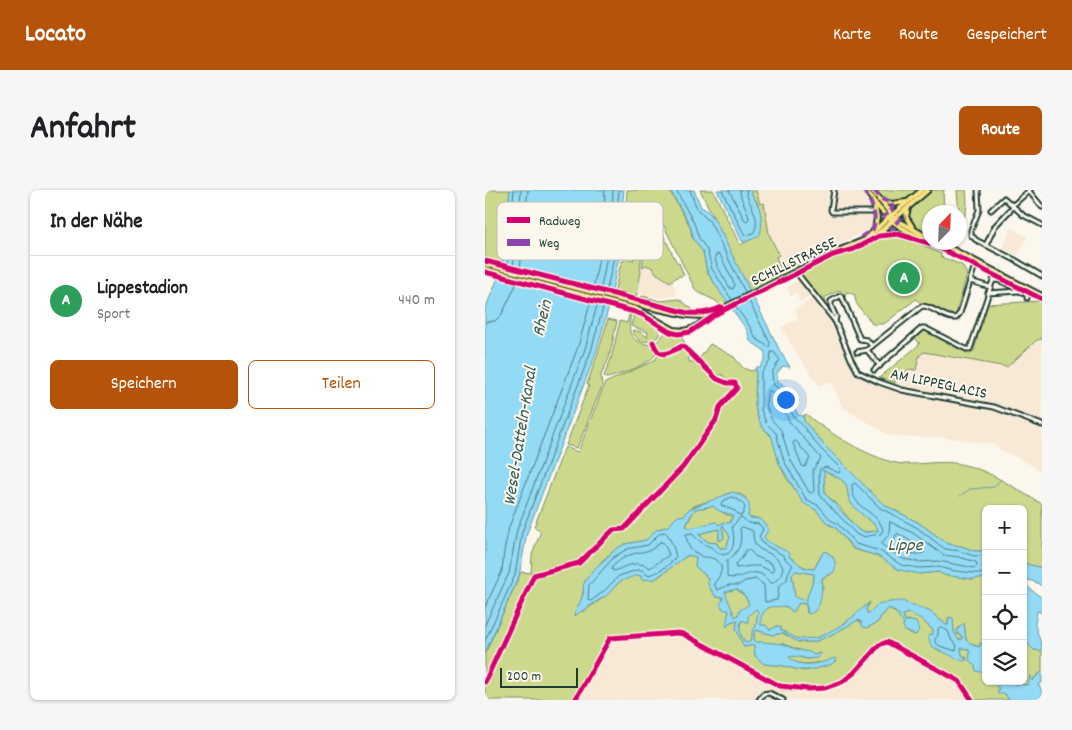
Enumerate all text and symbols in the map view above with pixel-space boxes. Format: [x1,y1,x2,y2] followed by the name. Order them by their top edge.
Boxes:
[25,18,86,52] text: Locato
[833,23,871,48] text: Karte
[899,23,938,48] text: Route
[966,23,1047,48] text: Gespeichert
[30,105,136,155] text: Anfahrt
[959,106,1042,155] button: Route
[497,202,663,260] legend
[922,205,967,250] north arrow
[50,208,142,238] text: In der Nähe
[539,212,580,232] text: Radweg
[747,231,841,293] street label: SCHILLSTRASSE
[539,234,559,254] text: Weg
[888,259,920,297] pin: A
[97,276,188,303] text: Lippestadion
[62,289,70,312] text: A
[398,289,435,312] text: 440 m
[527,297,560,339] water label: Rhein
[97,303,130,326] text: Sport
[50,360,238,409] button: Speichern
[248,360,435,409] button: Teilen
[888,363,989,406] street label: AM LIPPEGLACIS
[498,364,545,507] water label: Wesel-Datteln-Kanal
[773,387,799,413] your location
[982,505,1027,685] map controls
[982,505,1027,550] button: +
[887,534,924,559] water label: Lippe
[982,550,1027,595] button: −
[982,595,1027,640] button: locate
[982,640,1027,685] button: layers
[500,665,577,688] scale bar
[507,667,541,687] text: 200 m

